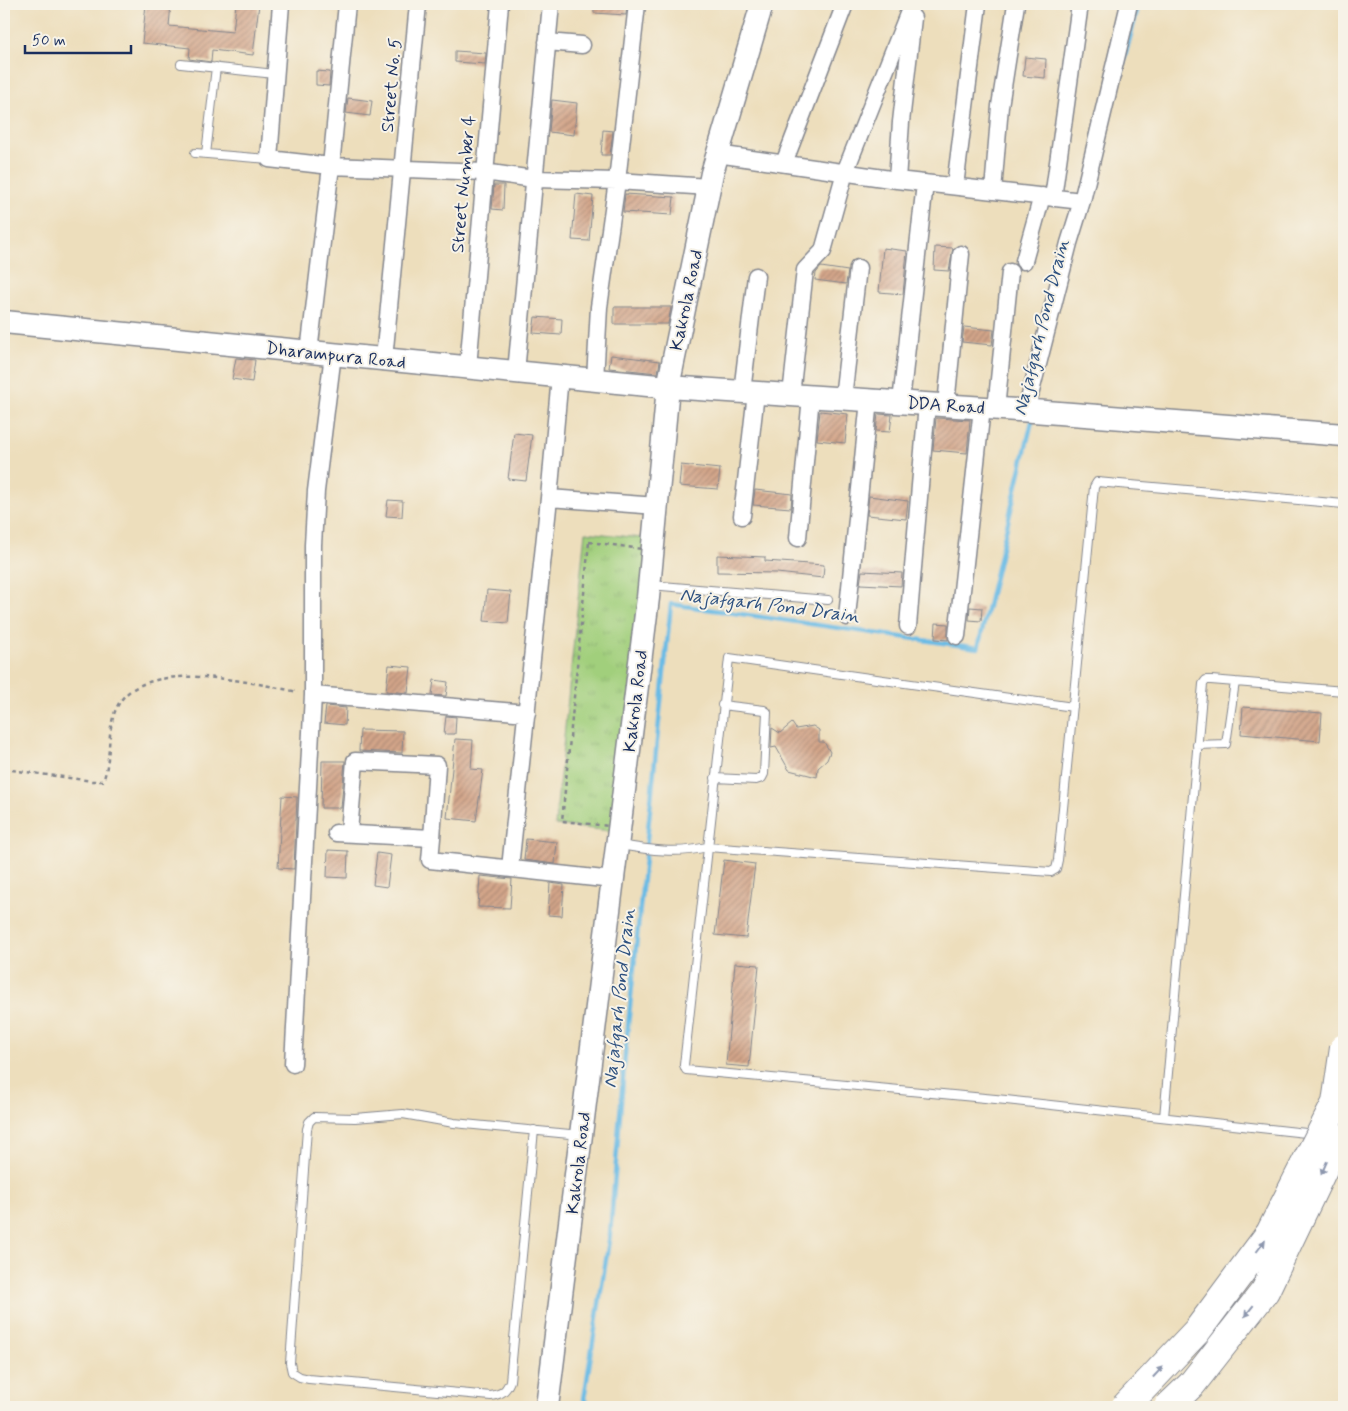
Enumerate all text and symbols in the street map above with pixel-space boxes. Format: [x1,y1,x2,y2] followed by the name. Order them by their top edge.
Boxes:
[25,22,131,54] scale bar
[32,31,66,51] text: 50 m
[376,37,408,133] street label: Street No. 5
[446,114,482,254] street label: Street Number 4
[1007,237,1075,418] water label: Najafgarh Pond Drain
[665,248,709,353] street label: Kakrola Road
[265,337,407,375] street label: Dharampura Road
[906,391,986,421] street label: DDA Road
[679,582,861,629] water label: Najafgarh Pond Drain
[618,649,654,754] street label: Kakrola Road
[598,907,641,1089] water label: Najafgarh Pond Drain
[561,1111,597,1216] street label: Kakrola Road
[1320,1161,1328,1175] one-way arrow
[1255,1240,1266,1253] one-way arrow
[1244,1304,1254,1318] one-way arrow
[1152,1366,1164,1378] one-way arrow

